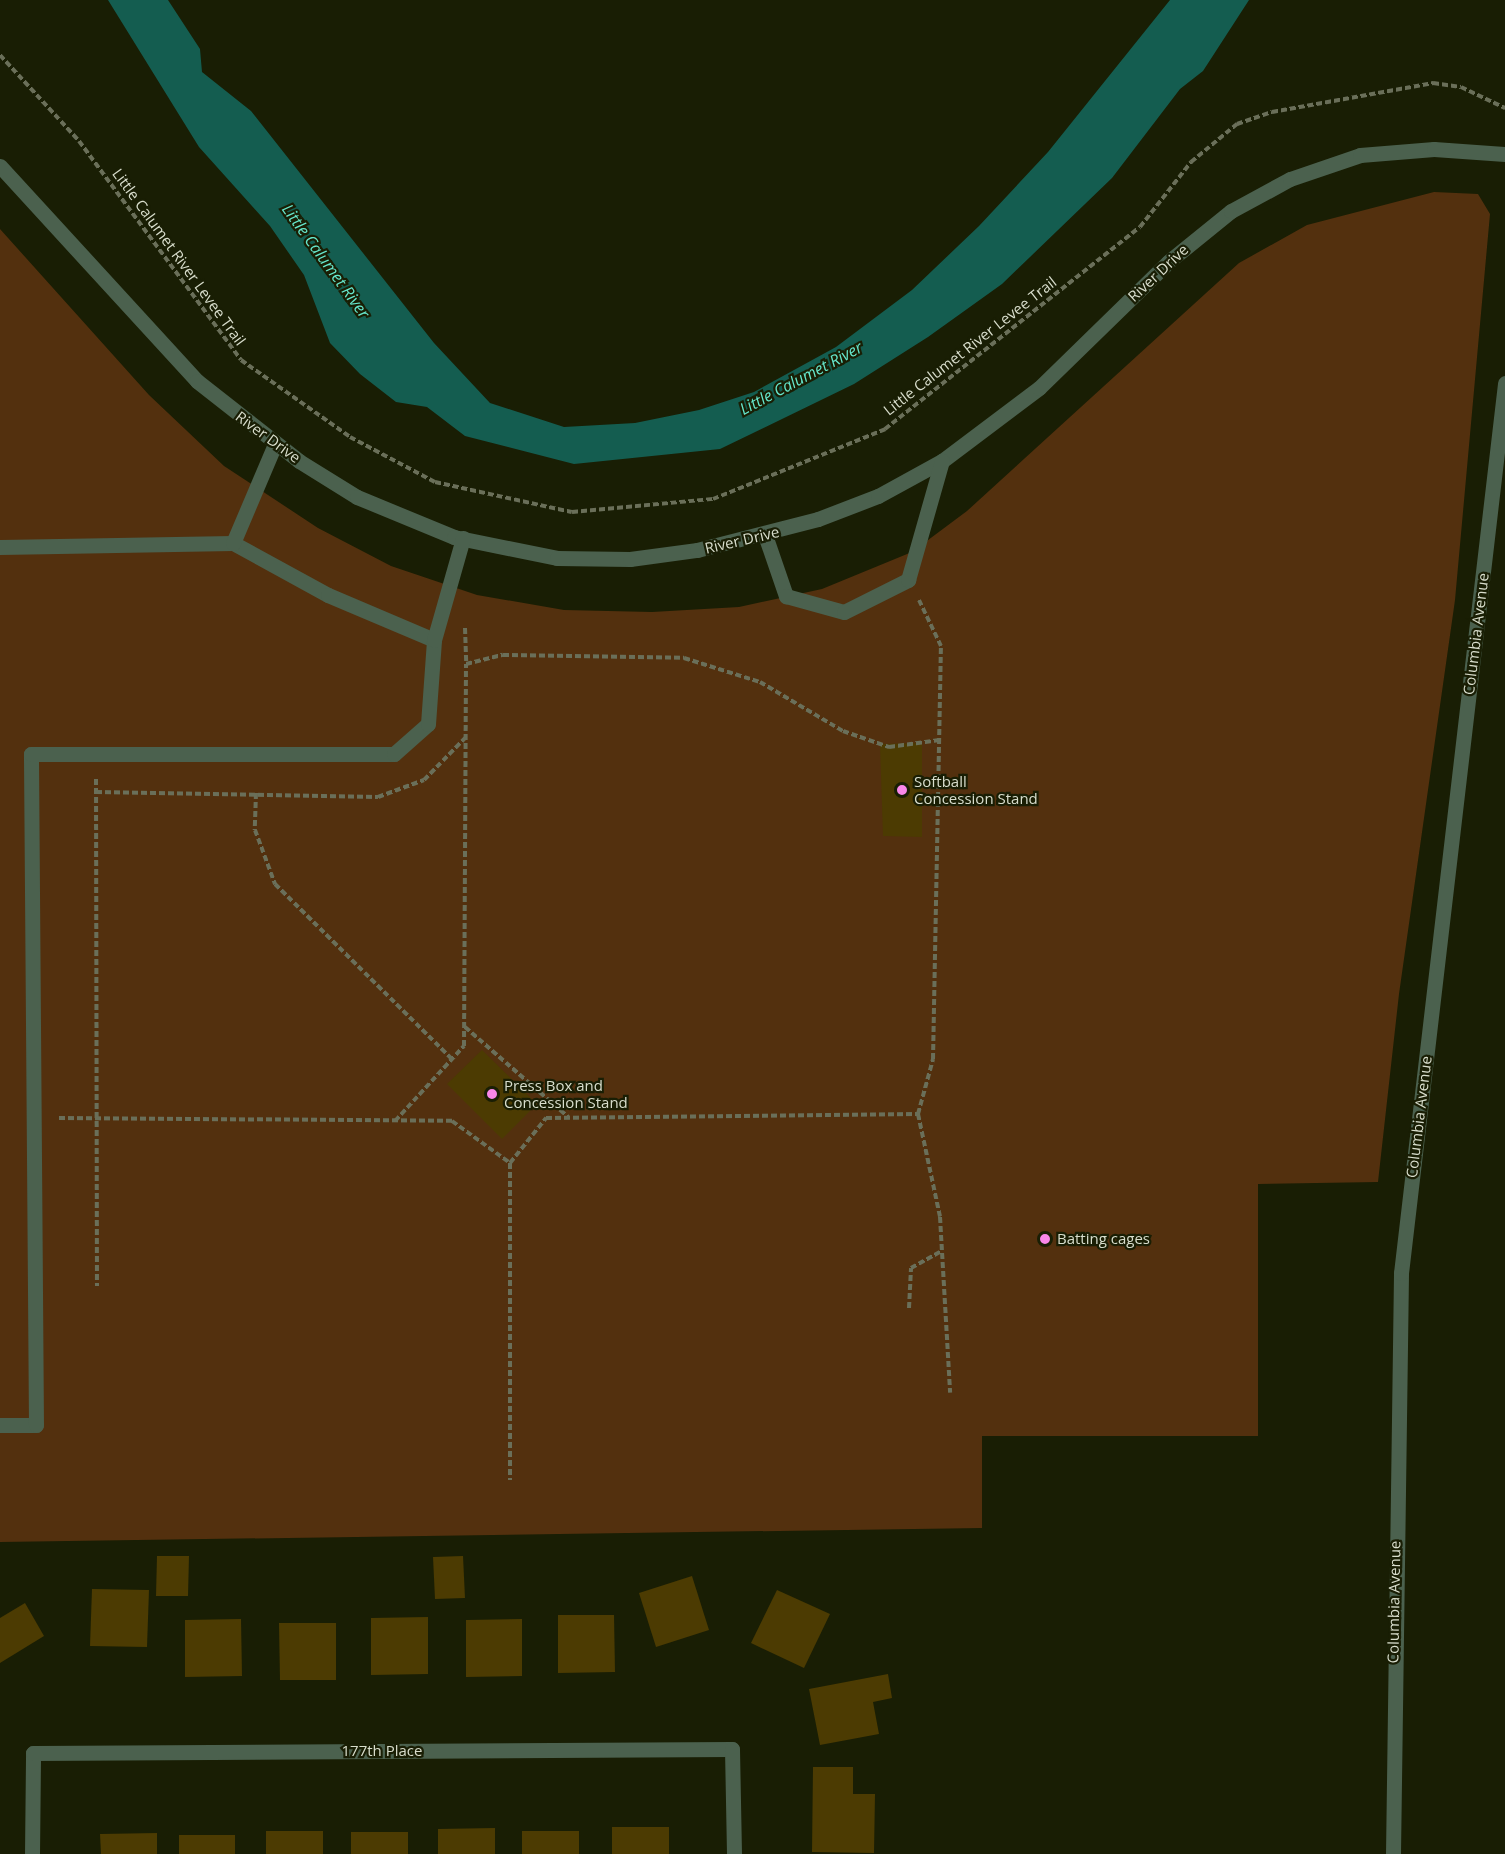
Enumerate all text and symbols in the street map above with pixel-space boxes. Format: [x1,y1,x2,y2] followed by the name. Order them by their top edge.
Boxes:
[109,165,249,349] street label: Little Calumet River Levee Trail
[278,200,374,322] water label: Little Calumet River
[1124,241,1192,305] street label: River Drive
[880,273,1060,419] street label: Little Calumet River Levee Trail
[736,338,866,418] water label: Little Calumet River
[232,407,304,467] street label: River Drive
[703,523,781,557] street label: River Drive
[1460,572,1492,696] street label: Columbia Avenue
[914,772,1038,807] place label: Softball Concession Stand
[895,783,909,797] marker: Softball Concession Stand
[1403,1055,1435,1179] street label: Columbia Avenue
[504,1076,628,1111] place label: Press Box and Concession Stand
[485,1087,499,1101] marker: Press Box and Concession Stand
[1057,1230,1150,1248] place label: Batting cages
[1038,1232,1052,1246] marker: Batting cages
[1384,1540,1404,1664] street label: Columbia Avenue
[342,1742,422,1760] street label: 177th Place

